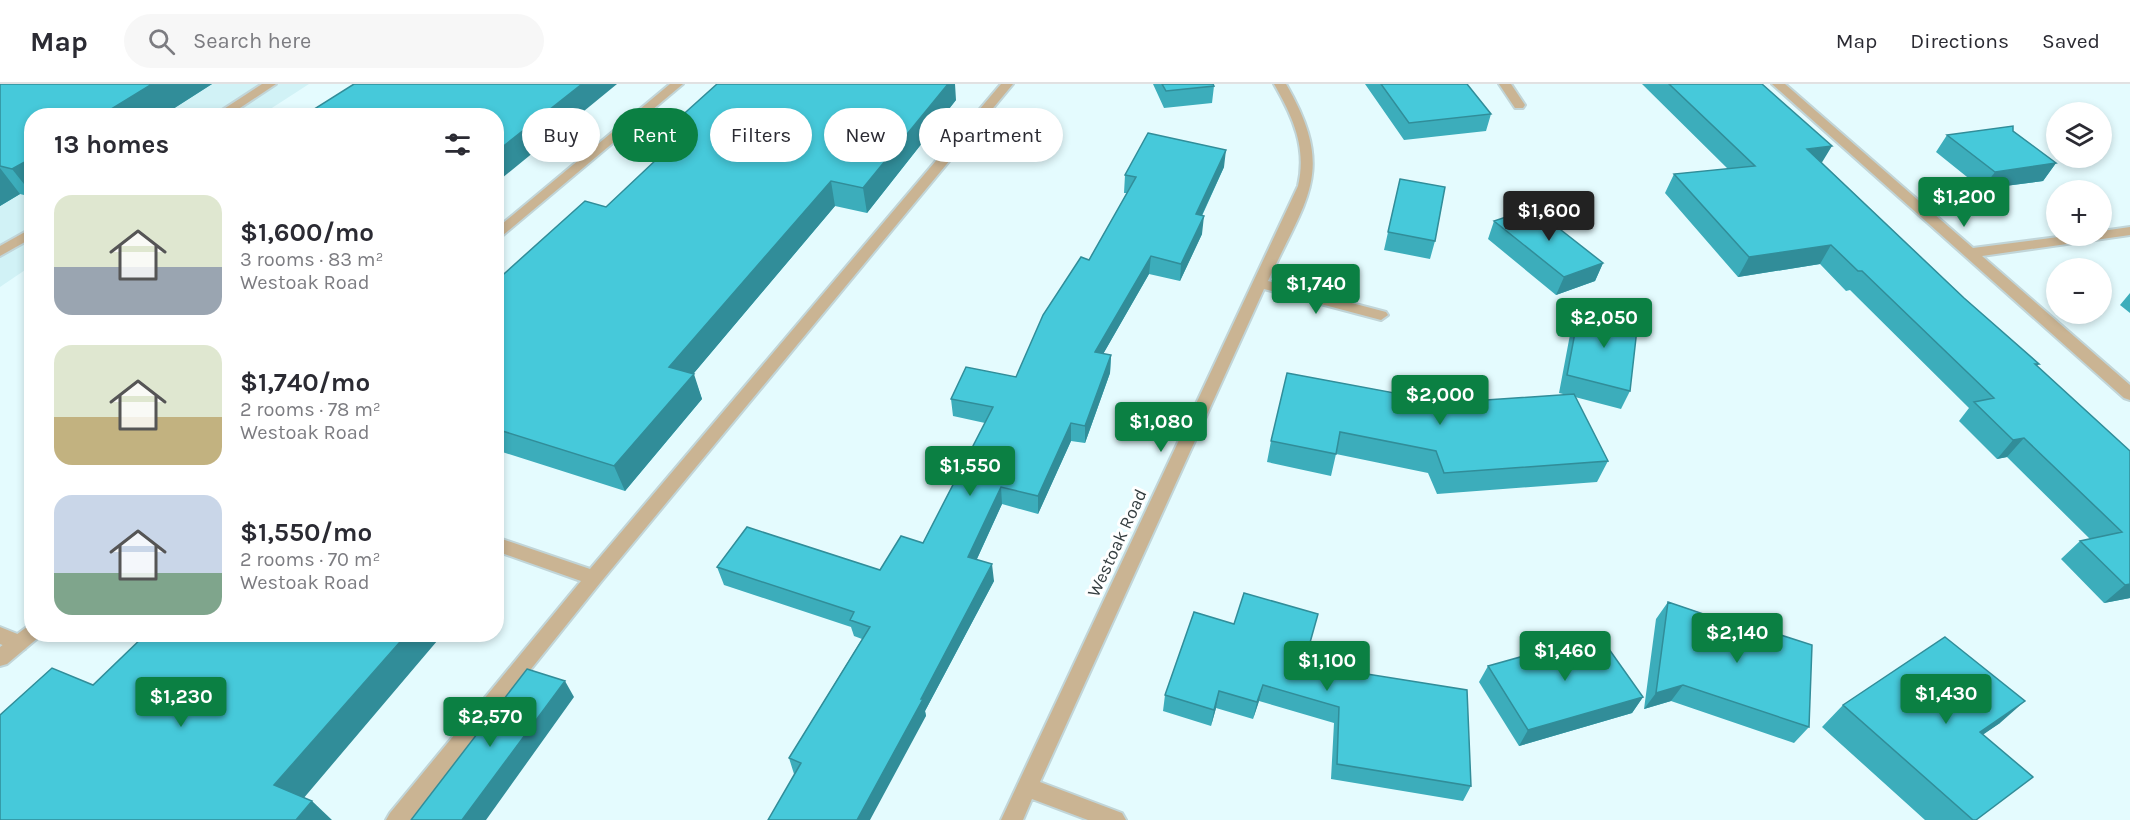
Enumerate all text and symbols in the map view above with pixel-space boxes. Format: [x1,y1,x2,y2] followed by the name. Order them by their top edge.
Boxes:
[124,14,544,68] search box
[30,25,88,58] text: Map
[145,25,178,58] icon: search
[193,28,311,54] text: Search here
[1836,29,1877,53] text: Map
[1910,29,2009,53] text: Directions
[2042,29,2100,53] text: Saved
[2046,102,2112,324] map controls
[2046,102,2112,168] button: layers
[522,108,600,162] chip: Buy
[612,108,698,162] chip: Rent
[710,108,812,162] chip: Filters
[824,108,907,162] chip: New
[919,108,1063,162] chip: Apartment
[441,128,474,161] icon: filters
[54,129,169,160] text: 13 homes
[1915,177,2013,228] pin: $1,200
[2046,180,2112,246] button: +
[1932,185,1996,208] text: $1,200
[1500,191,1598,242] pin: $1,600
[1517,199,1581,222] text: $1,600
[240,217,374,248] text: $1,600/mo
[102,219,174,291] icon: home
[240,248,384,271] text: 3 rooms · 83 m²
[2046,258,2112,324] button: −
[1267,264,1365,315] pin: $1,740
[240,271,370,294] text: Westoak Road
[1286,272,1346,295] text: $1,740
[1555,298,1653,349] pin: $2,050
[1570,306,1638,329] text: $2,050
[240,367,370,398] text: $1,740/mo
[102,369,174,441] icon: home
[1391,375,1489,426] pin: $2,000
[1406,383,1474,406] text: $2,000
[240,398,381,421] text: 2 rooms · 78 m²
[1112,402,1210,453] pin: $1,080
[1129,410,1193,433] text: $1,080
[240,421,370,444] text: Westoak Road
[921,446,1019,497] pin: $1,550
[939,454,1001,477] text: $1,550
[1082,486,1152,600] street label: Westoak Road
[240,517,372,548] text: $1,550/mo
[102,519,174,591] icon: home
[240,548,380,571] text: 2 rooms · 70 m²
[240,571,370,594] text: Westoak Road
[1688,613,1786,664] pin: $2,140
[1706,621,1768,644] text: $2,140
[1516,631,1614,682] pin: $1,460
[1534,639,1596,662] text: $1,460
[1278,641,1376,692] pin: $1,100
[1298,649,1356,672] text: $1,100
[1897,674,1995,725] pin: $1,430
[132,677,230,728] pin: $1,230
[1915,682,1977,705] text: $1,430
[149,685,213,708] text: $1,230
[441,697,539,748] pin: $2,570
[457,705,523,728] text: $2,570

